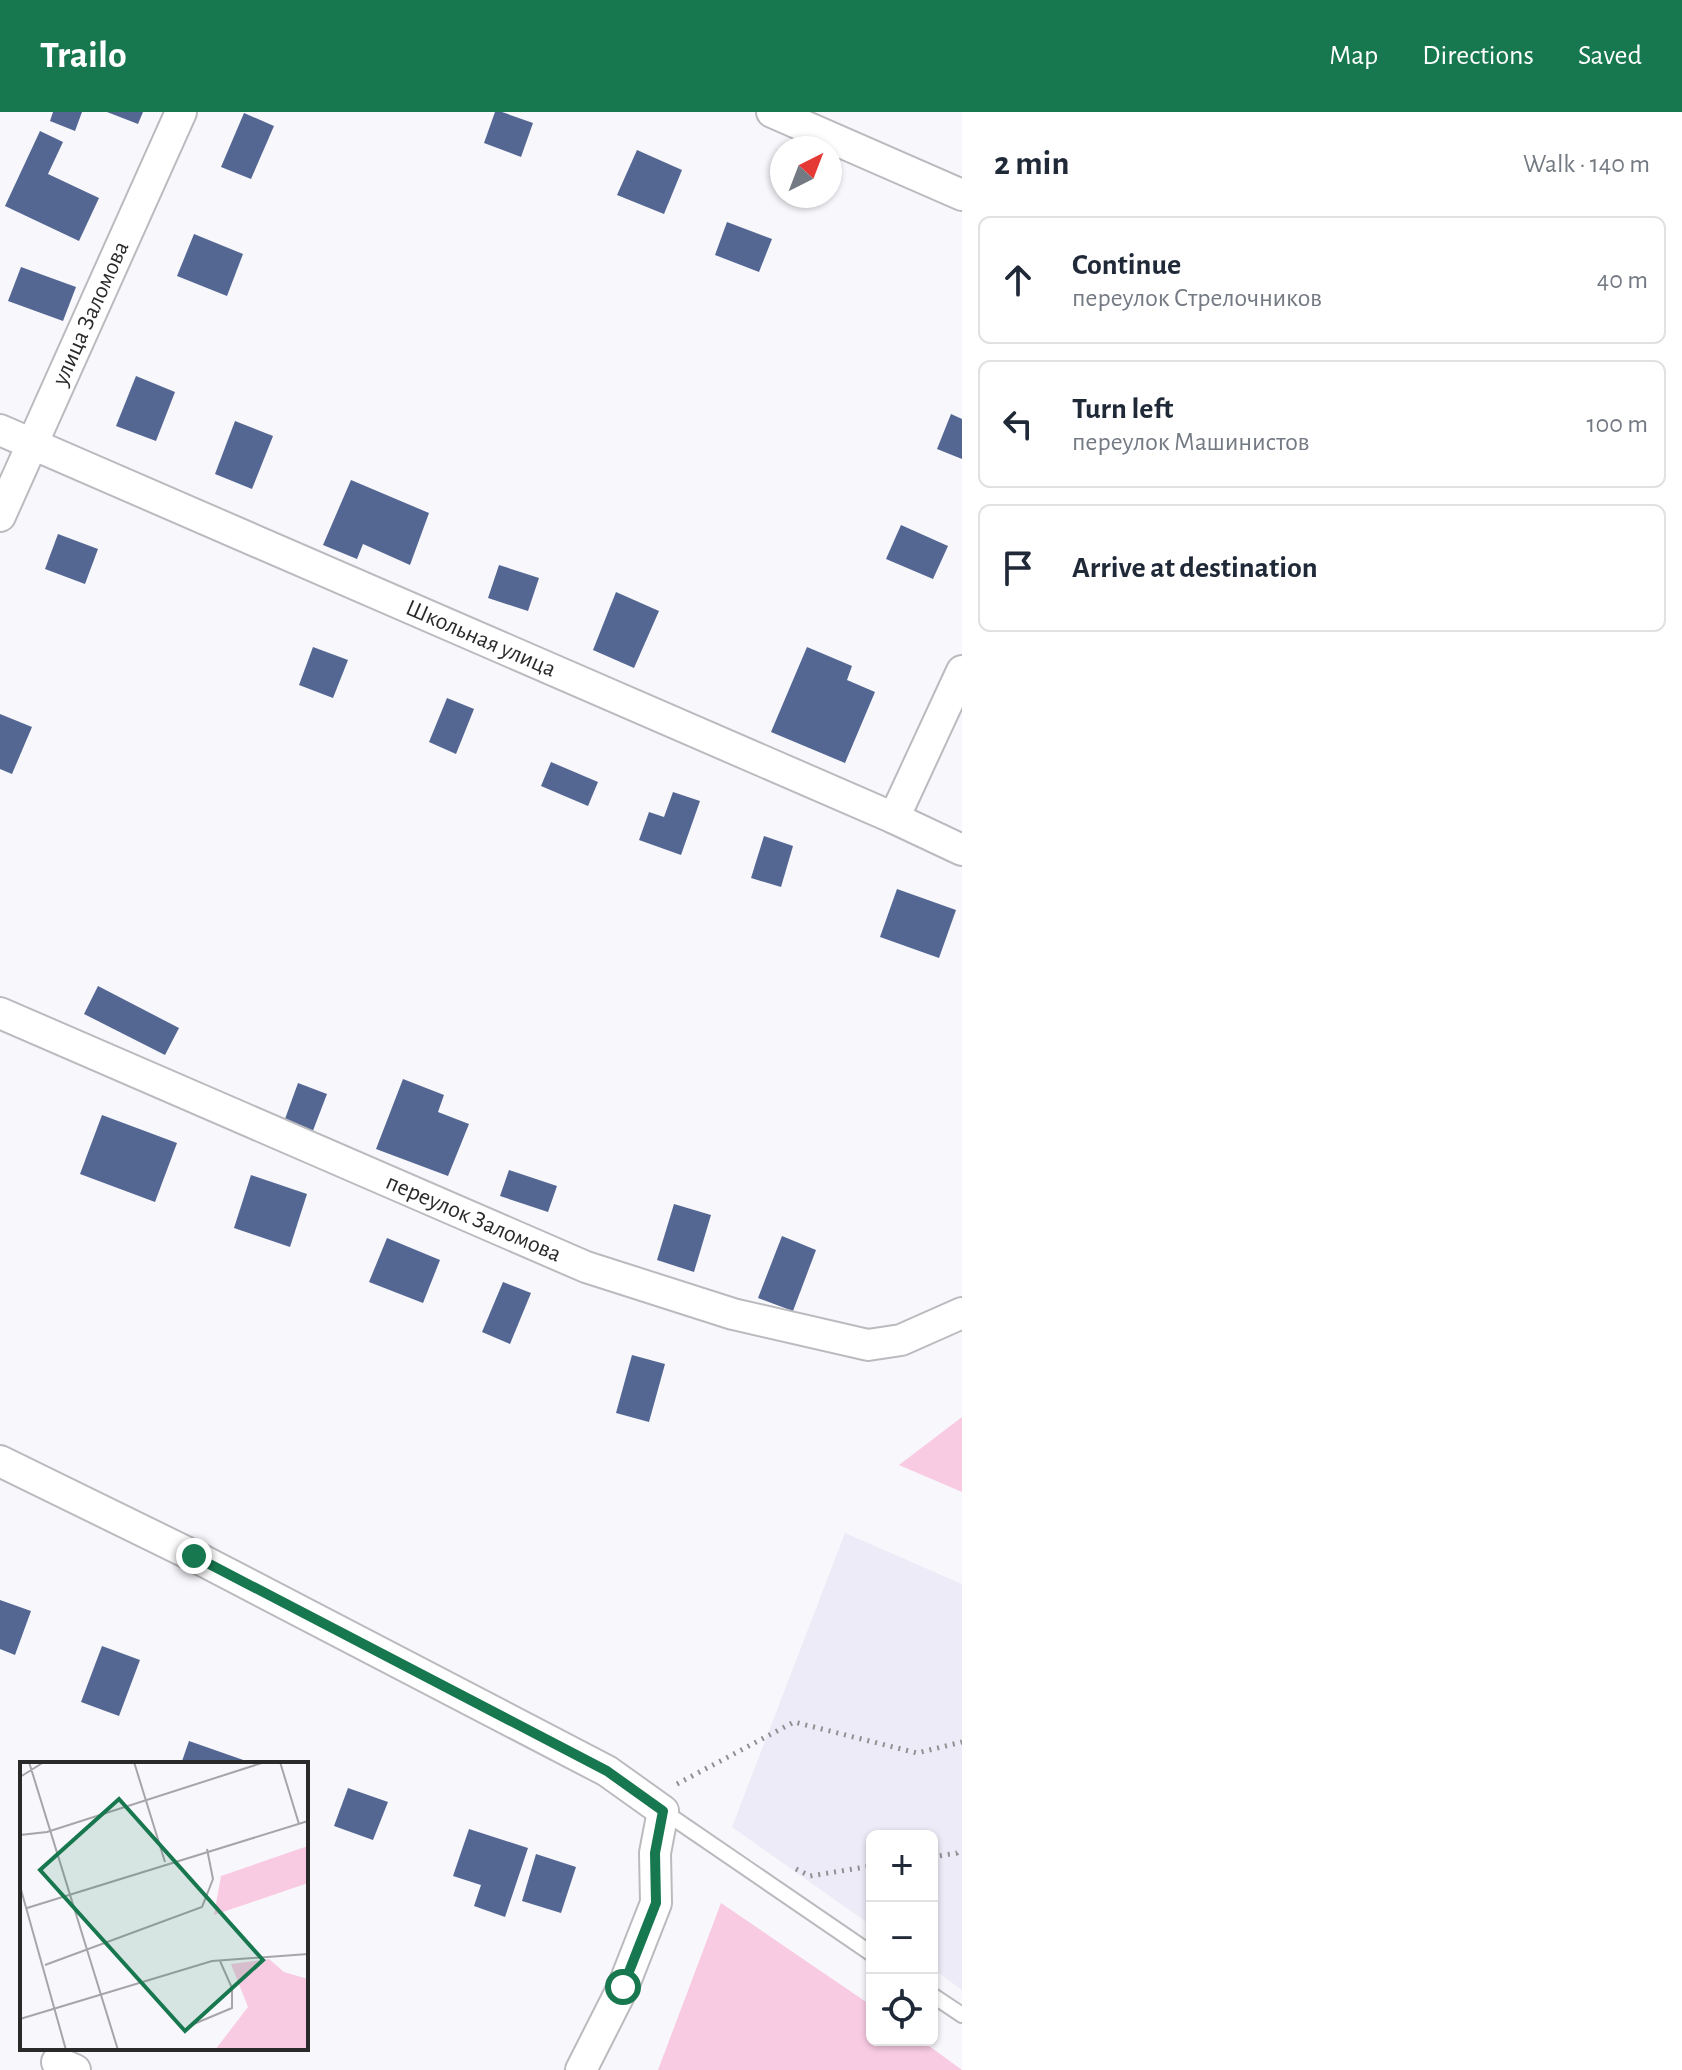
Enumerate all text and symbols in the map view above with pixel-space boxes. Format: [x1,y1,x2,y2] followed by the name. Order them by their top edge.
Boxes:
[40,37,127,75] text: Trailo
[1329,42,1378,70] text: Map
[1422,42,1534,70] text: Directions
[1578,42,1642,70] text: Saved
[770,136,842,208] north arrow
[994,147,1069,181] text: 2 min
[1523,151,1650,177] text: Walk · 140 m
[48,238,133,390] street label: улица Заломова
[1072,250,1181,280] text: Continue
[996,258,1040,302] icon: ahead
[1597,267,1648,293] text: 40 m
[1072,285,1322,311] text: переулок Стрелочников
[1072,394,1173,424] text: Turn left
[996,402,1040,446] icon: left
[1587,411,1648,437] text: 100 m
[1072,429,1310,455] text: переулок Машинистов
[996,546,1040,590] icon: arrive
[1072,553,1318,583] text: Arrive at destination
[402,596,559,682] street label: Школьная улица
[382,1170,565,1267] street label: переулок Заломова
[176,1538,212,1574] route end
[20,1762,308,2050] inset map
[866,1830,938,2046] map controls
[866,1830,938,1902] button: +
[866,1902,938,1974] button: −
[605,1969,641,2005] route start
[866,1974,938,2046] button: locate

